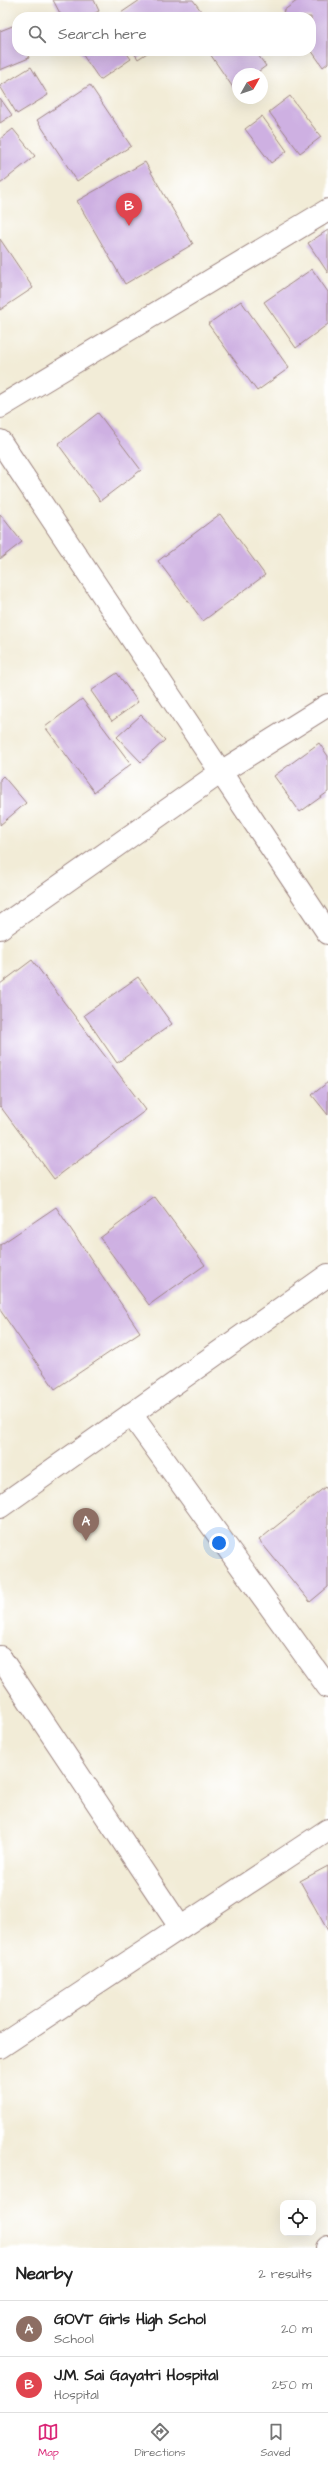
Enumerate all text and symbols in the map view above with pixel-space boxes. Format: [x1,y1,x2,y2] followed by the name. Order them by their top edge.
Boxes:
[12,12,316,56] search box
[26,23,48,45] icon: search
[58,24,147,45] text: Search here
[232,68,268,104] north arrow
[116,193,142,226] pin: B
[73,1508,99,1541] pin: A
[209,1533,229,1553] your location
[280,2200,316,2236] map controls
[280,2200,316,2236] button: locate
[16,2262,73,2286] text: Nearby
[258,2265,312,2283] text: 2 results
[54,2309,206,2330] text: GOVT Girls High Schol
[25,2320,33,2338] text: A
[281,2320,312,2338] text: 20 m
[54,2330,94,2348] text: School
[54,2365,218,2386] text: J.M. Sai Gayatri Hospital
[24,2376,34,2394] text: B
[272,2376,312,2394] text: 250 m
[54,2386,99,2404] text: Hospital
[37,2421,59,2460] tab: Map
[134,2421,186,2460] tab: Directions
[261,2421,291,2460] tab: Saved

